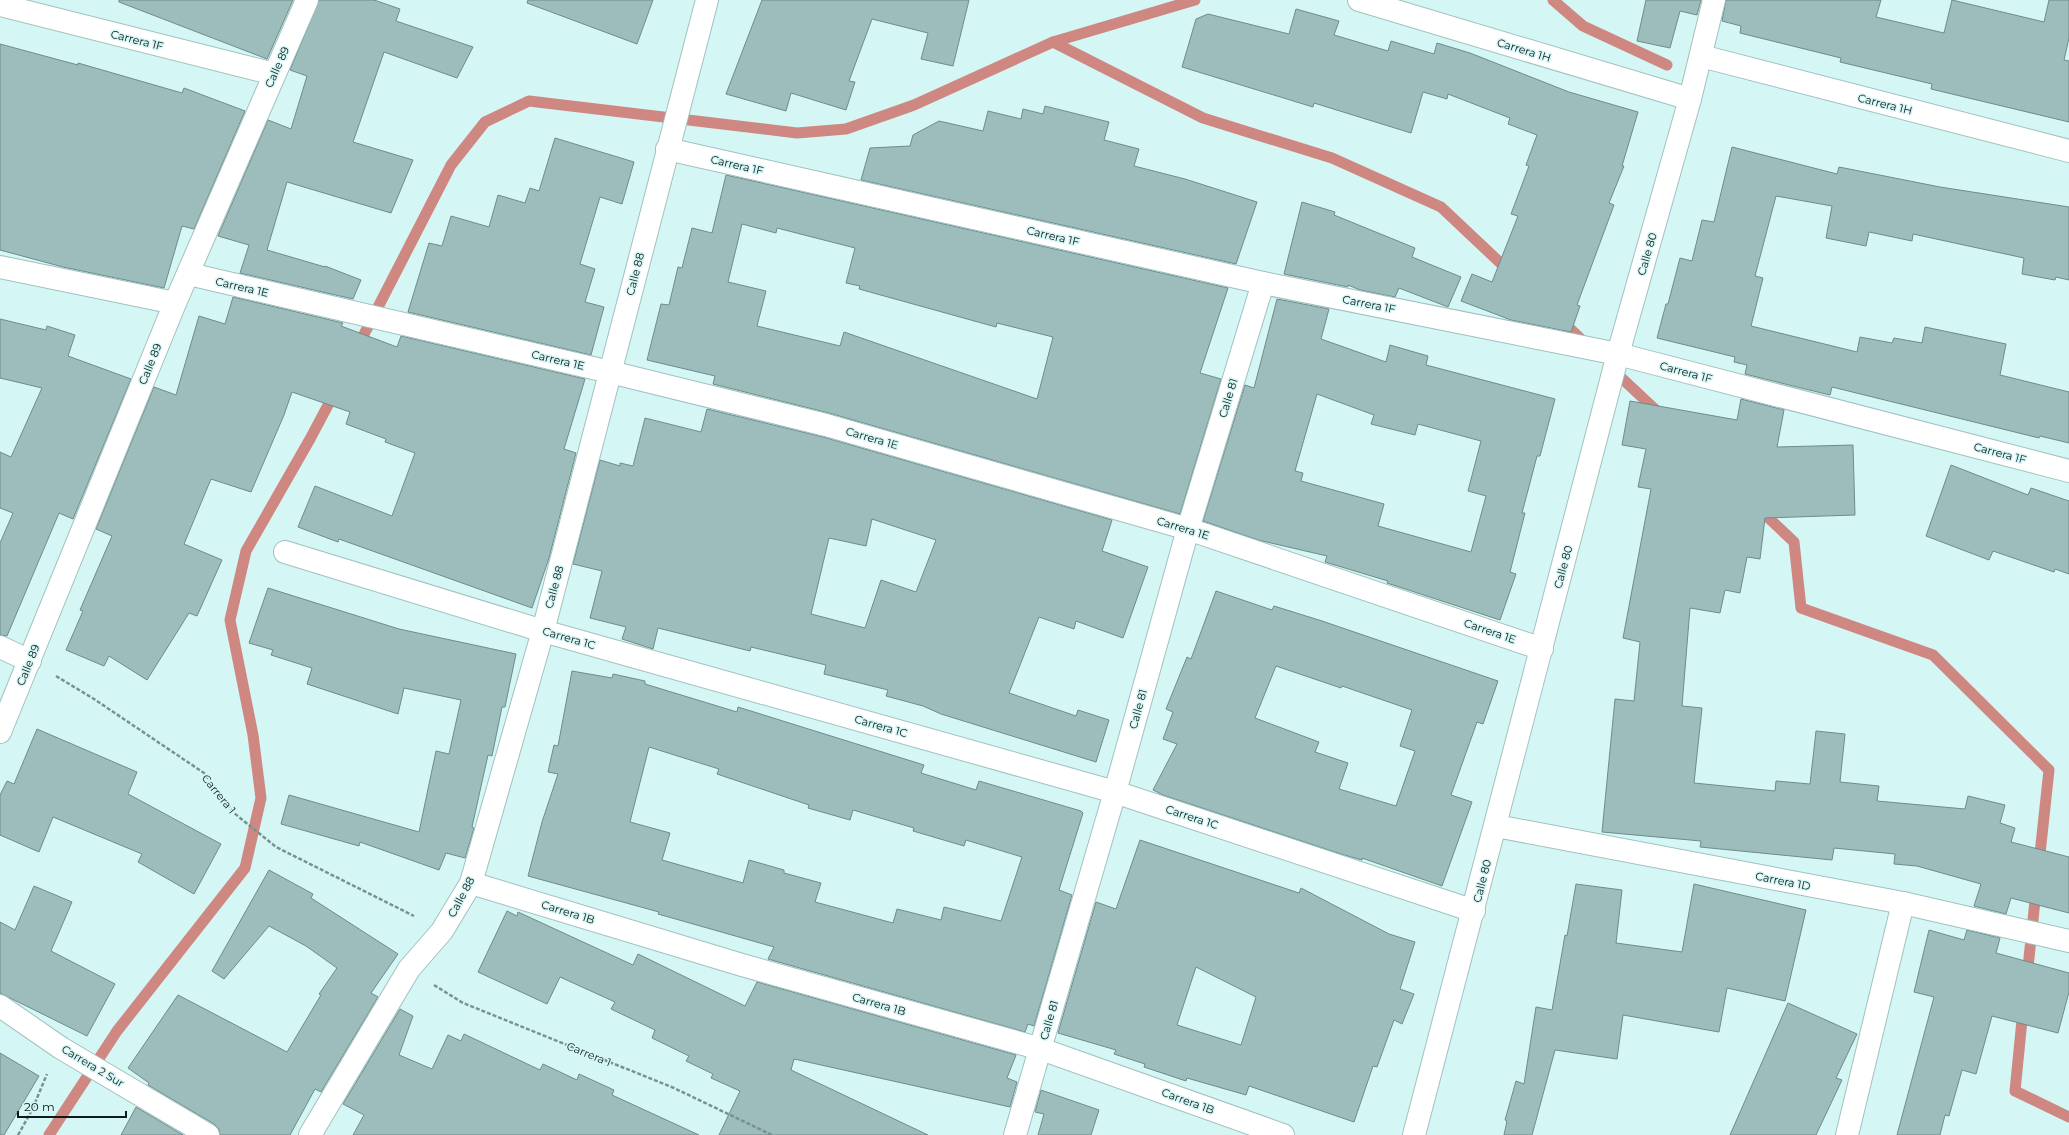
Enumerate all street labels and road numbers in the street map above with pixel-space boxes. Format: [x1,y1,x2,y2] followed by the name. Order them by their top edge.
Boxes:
[109,27,165,53] street label: Carrera 1F
[1495,35,1553,65] street label: Carrera 1H
[262,44,292,90] street label: Calle 89
[1856,90,1914,118] street label: Carrera 1H
[709,152,765,178] street label: Carrera 1F
[1025,223,1081,249] street label: Carrera 1F
[1634,231,1660,277] street label: Calle 80
[623,251,647,297] street label: Calle 88
[214,274,270,300] street label: Carrera 1E
[1341,292,1397,316] street label: Carrera 1F
[135,341,165,387] street label: Calle 89
[530,347,586,373] street label: Carrera 1E
[1658,358,1714,386] street label: Carrera 1F
[1215,377,1241,419] street label: Calle 81
[844,424,900,452] street label: Carrera 1E
[1972,439,2028,467] street label: Carrera 1F
[1155,513,1211,543] street label: Carrera 1E
[1551,544,1575,590] street label: Calle 80
[542,564,566,610] street label: Calle 88
[1462,616,1518,646] street label: Carrera 1E
[541,624,597,652] street label: Carrera 1C
[13,642,43,688] street label: Calle 89
[1126,688,1150,730] street label: Calle 81
[853,712,909,740] street label: Carrera 1C
[199,771,239,817] street label: Carrera 1
[1164,802,1220,832] street label: Carrera 1C
[1470,858,1494,904] street label: Calle 80
[1754,869,1812,893] street label: Carrera 1D
[445,874,477,920] street label: Calle 88
[540,897,596,927] street label: Carrera 1B
[851,990,907,1018] street label: Carrera 1B
[1037,999,1061,1041] street label: Calle 81
[565,1039,613,1069] street label: Carrera 1
[59,1042,127,1090] street label: Carrera 2 Sur
[1160,1085,1216,1117] street label: Carrera 1B

